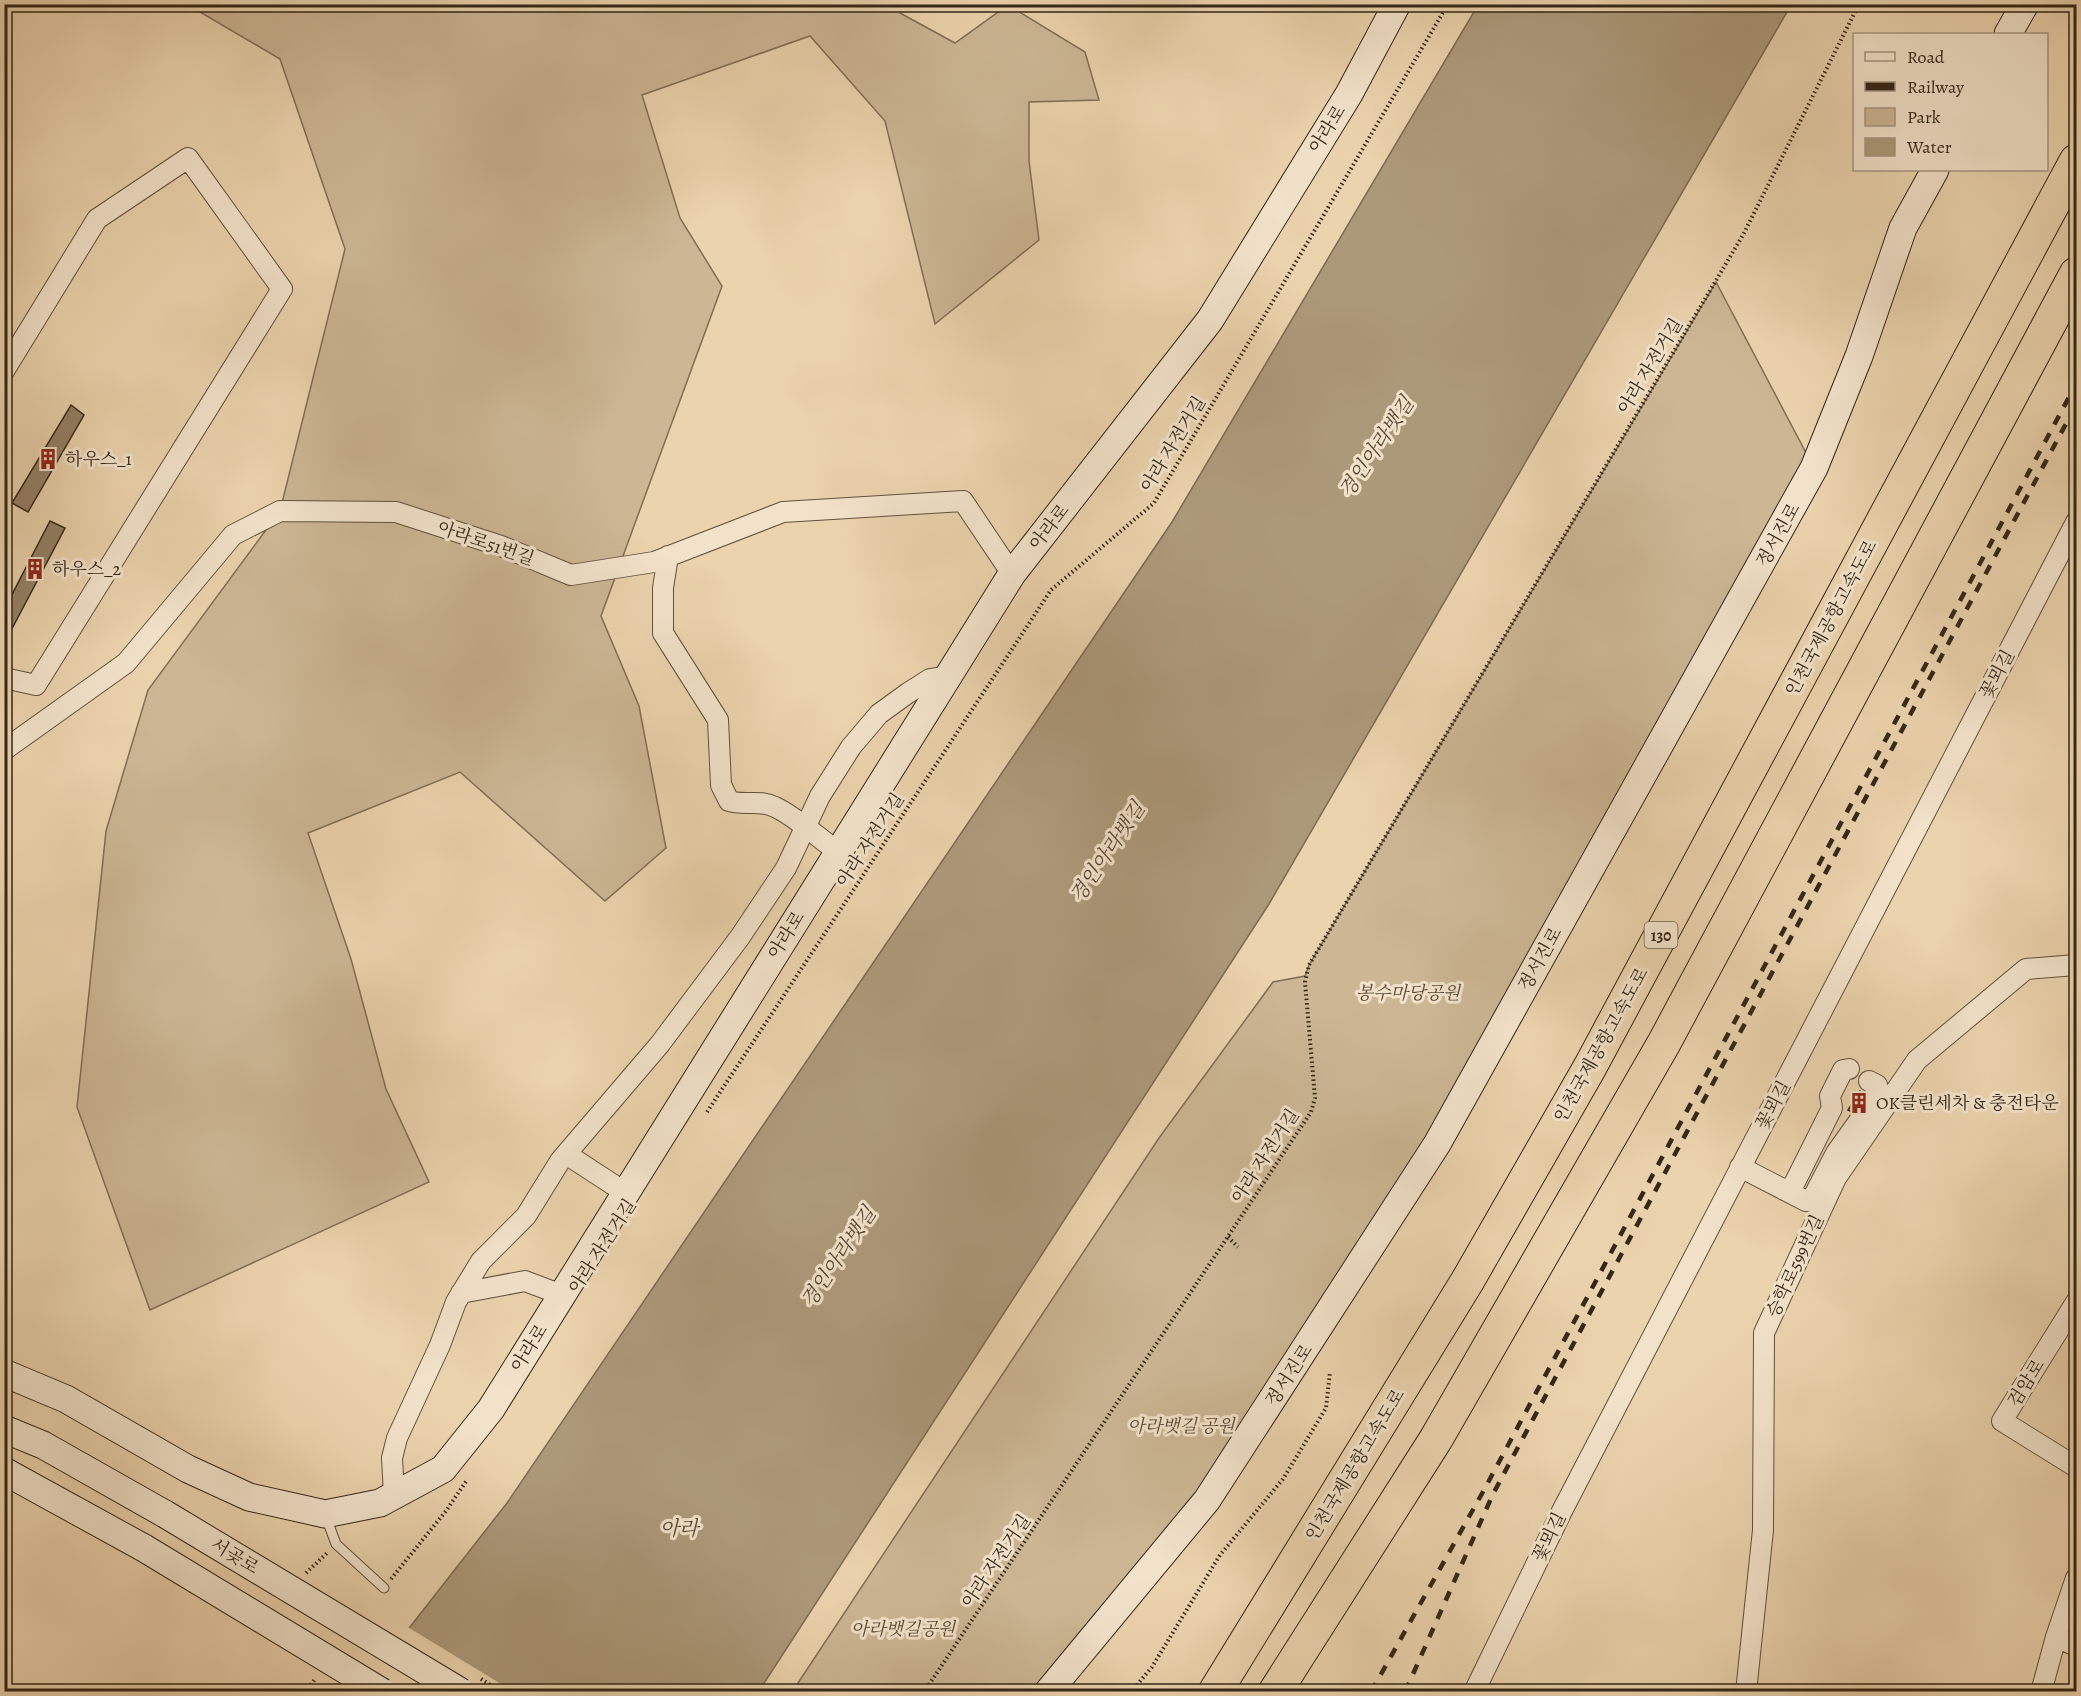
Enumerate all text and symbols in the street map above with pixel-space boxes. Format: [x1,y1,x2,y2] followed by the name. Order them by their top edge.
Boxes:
[1853,33,2048,171] legend
[1907,45,1945,69] text: Road
[1907,75,1965,99] text: Railway
[1303,101,1351,157] street label: 아라로
[1907,105,1941,129] text: Park
[1906,135,1952,159] text: Water
[1612,314,1688,418] street label: 아라 자전거길
[1333,390,1421,503] water label: 경인아라뱃길
[1135,392,1211,496] street label: 아라 자전거길
[36,447,60,471] building icon: 하우스_1
[65,447,132,471] place label: 하우스_1
[1023,499,1075,555] street label: 아라로
[1751,499,1805,571] street label: 정서진로
[434,515,538,571] street label: 아라로51번길
[1780,536,1882,700] street label: 인천국제공항고속도로
[23,557,47,581] building icon: 하우스_2
[52,557,121,581] place label: 하우스_2
[1974,645,2020,703] street label: 꽃뫼길
[831,788,909,892] street label: 아라 자전거길
[1064,795,1152,908] water label: 경인아라뱃길
[762,907,810,963] street label: 아라로
[1644,922,1678,948] road number: 130
[1513,923,1567,995] street label: 정서진로
[1548,963,1654,1127] street label: 인천국제공항고속도로
[1356,981,1462,1005] park label: 봉수마당공원
[1750,1076,1796,1134] street label: 꽃뫼길
[1847,1091,1871,1115] building icon: OK클린세차 & 충전타운
[1876,1091,2059,1115] place label: OK클린세차 & 충전타운
[1226,1104,1304,1208] street label: 아라 자전거길
[563,1194,641,1298] street label: 아라 자전거길
[795,1200,883,1313] water label: 경인아라뱃길
[1761,1211,1829,1321] street label: 승학로599번길
[505,1320,553,1376] street label: 아라로
[1260,1339,1318,1411] street label: 정서진로
[2002,1355,2050,1411] street label: 검암로
[1300,1384,1410,1546] street label: 인천국제공항고속도로
[1127,1414,1236,1438] park label: 아라뱃길 공원
[1527,1508,1571,1566] street label: 꽃뫼길
[956,1510,1036,1612] street label: 아라 자전거길
[660,1515,701,1542] water label: 아라
[206,1532,264,1580] street label: 서곶로
[851,1617,957,1641] park label: 아라뱃길공원

